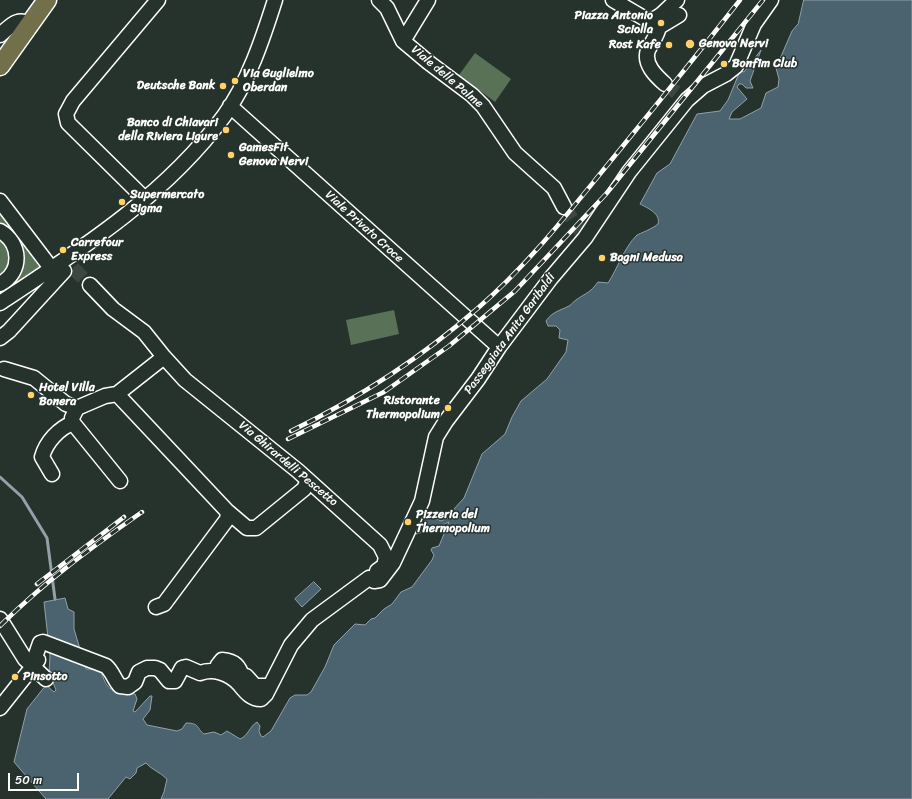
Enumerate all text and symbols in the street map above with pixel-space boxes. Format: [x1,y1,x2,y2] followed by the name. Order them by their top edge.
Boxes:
[574,9,653,37] place label: Piazza Antonio Sciolla
[656,18,666,28] marker: Piazza Antonio Sciolla
[699,37,768,51] place label: Genova Nervi
[609,38,661,52] place label: Rost Kafe
[684,38,696,50] marker: Genova Nervi
[664,40,674,50] marker: Rost Kafe
[408,43,486,111] street label: Viale delle Palme
[732,57,797,71] place label: Bonfim Club
[719,59,729,69] marker: Bonfim Club
[243,67,314,95] place label: Via Guglielmo Oberdan
[230,76,240,86] marker: Via Guglielmo Oberdan
[137,79,215,93] place label: Deutsche Bank
[218,81,228,91] marker: Deutsche Bank
[118,116,218,144] place label: Banco di Chiavari della Riviera Ligure
[221,125,231,135] marker: Banco di Chiavari della Riviera Ligure
[239,141,308,169] place label: GamesFit Genova Nervi
[226,150,236,160] marker: GamesFit Genova Nervi
[130,188,204,216] place label: Supermercato Sigma
[322,188,406,266] street label: Viale Privato Croce
[117,197,127,207] marker: Supermercato Sigma
[71,236,123,264] place label: Carrefour Express
[58,245,68,255] marker: Carrefour Express
[610,251,683,265] place label: Bagni Medusa
[597,253,607,263] marker: Bagni Medusa
[461,271,559,397] street label: Passeggiata Anita Garibaldi
[39,381,95,409] place label: Hotel Villa Bonera
[26,390,36,400] marker: Hotel Villa Bonera
[366,394,440,422] place label: Ristorante Thermopolium
[443,403,453,413] marker: Ristorante Thermopolium
[236,418,340,510] street label: Via Ghirardelli Pescetto
[416,508,490,536] place label: Pizzeria del Thermopolium
[403,517,413,527] marker: Pizzeria del Thermopolium
[23,670,68,684] place label: Pinsotto
[10,672,20,682] marker: Pinsotto
[10,765,81,791] scale bar
[15,769,42,791] text: 50 m

